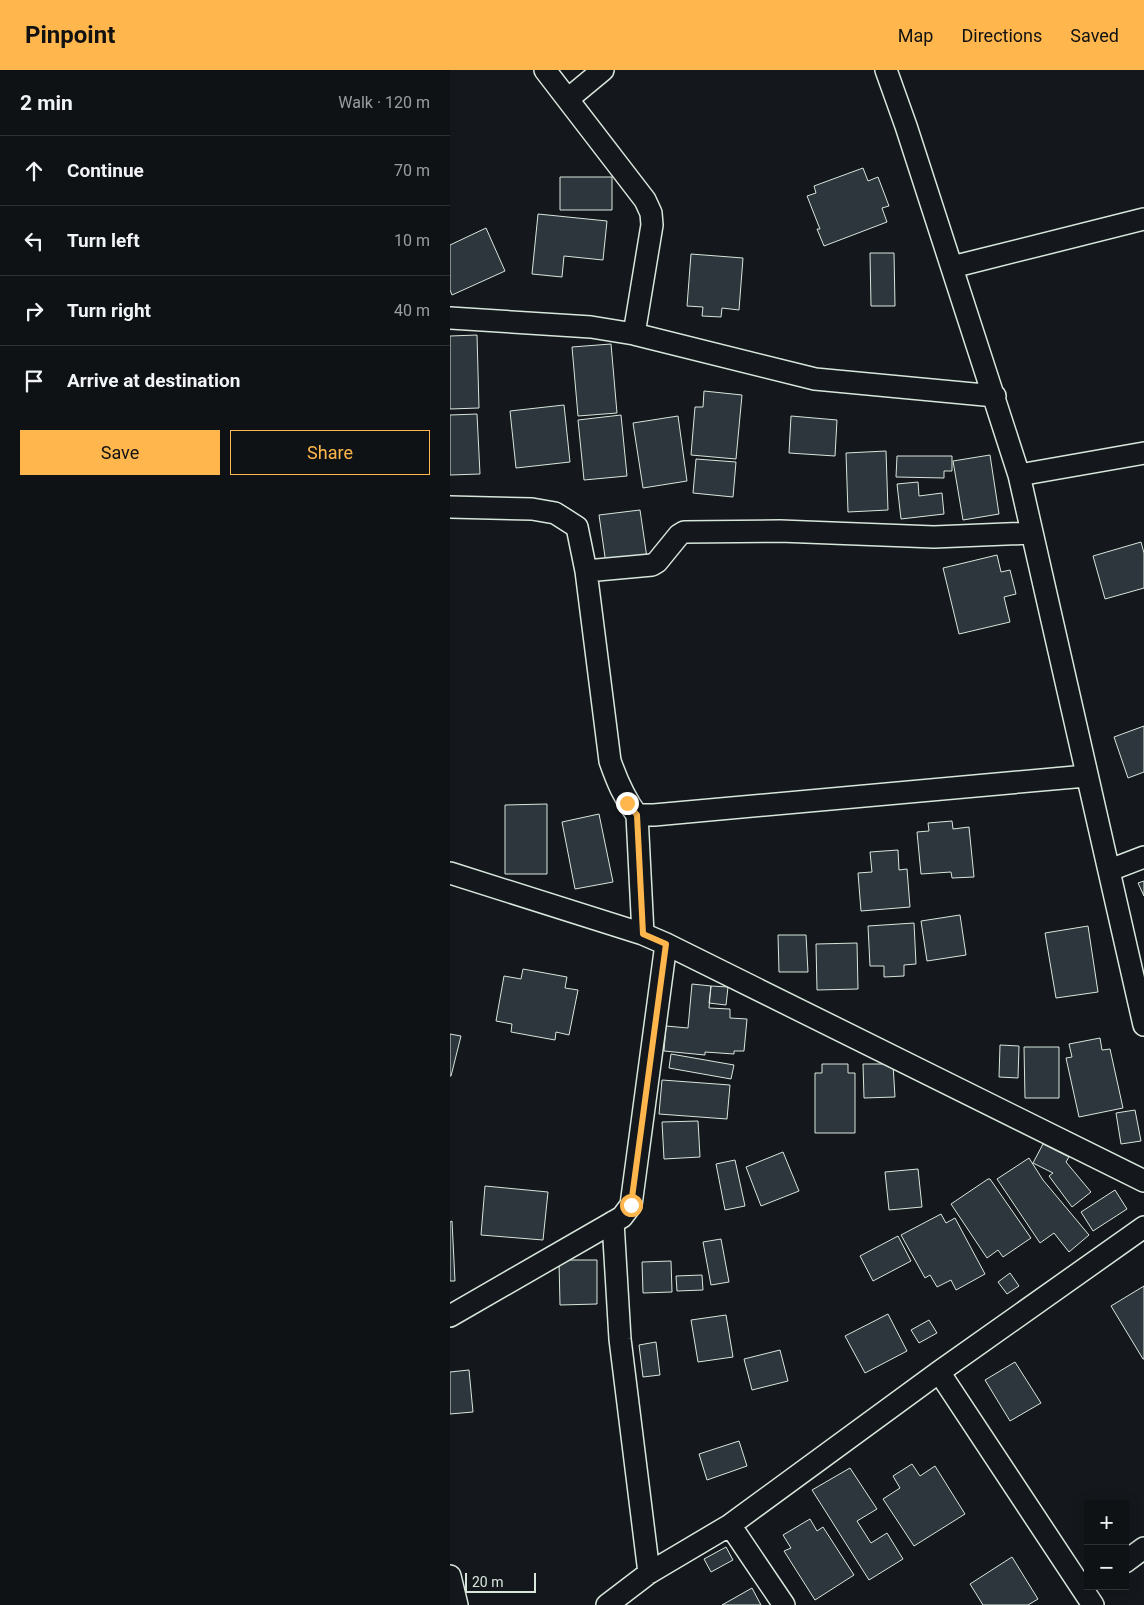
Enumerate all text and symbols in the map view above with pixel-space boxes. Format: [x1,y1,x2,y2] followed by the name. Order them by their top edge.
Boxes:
[25,21,115,49] text: Pinpoint
[898,25,933,46] text: Map
[961,25,1042,46] text: Directions
[1070,25,1119,46] text: Saved
[20,91,73,115] text: 2 min
[338,93,430,112] text: Walk · 120 m
[20,157,48,185] icon: ahead
[67,159,144,182] text: Continue
[394,161,430,180] text: 70 m
[20,227,48,255] icon: left
[67,229,140,252] text: Turn left
[394,231,430,250] text: 10 m
[20,297,48,325] icon: right
[67,299,151,322] text: Turn right
[394,301,430,320] text: 40 m
[20,367,48,395] icon: arrive
[67,369,240,392] text: Arrive at destination
[20,430,220,475] button: Save
[230,430,430,475] button: Share
[616,792,639,815] route end
[620,1194,643,1217] route start
[1084,1500,1129,1590] map controls
[1084,1500,1129,1545] button: +
[1084,1545,1129,1590] button: −
[465,1570,536,1593] scale bar
[472,1574,504,1590] text: 20 m

